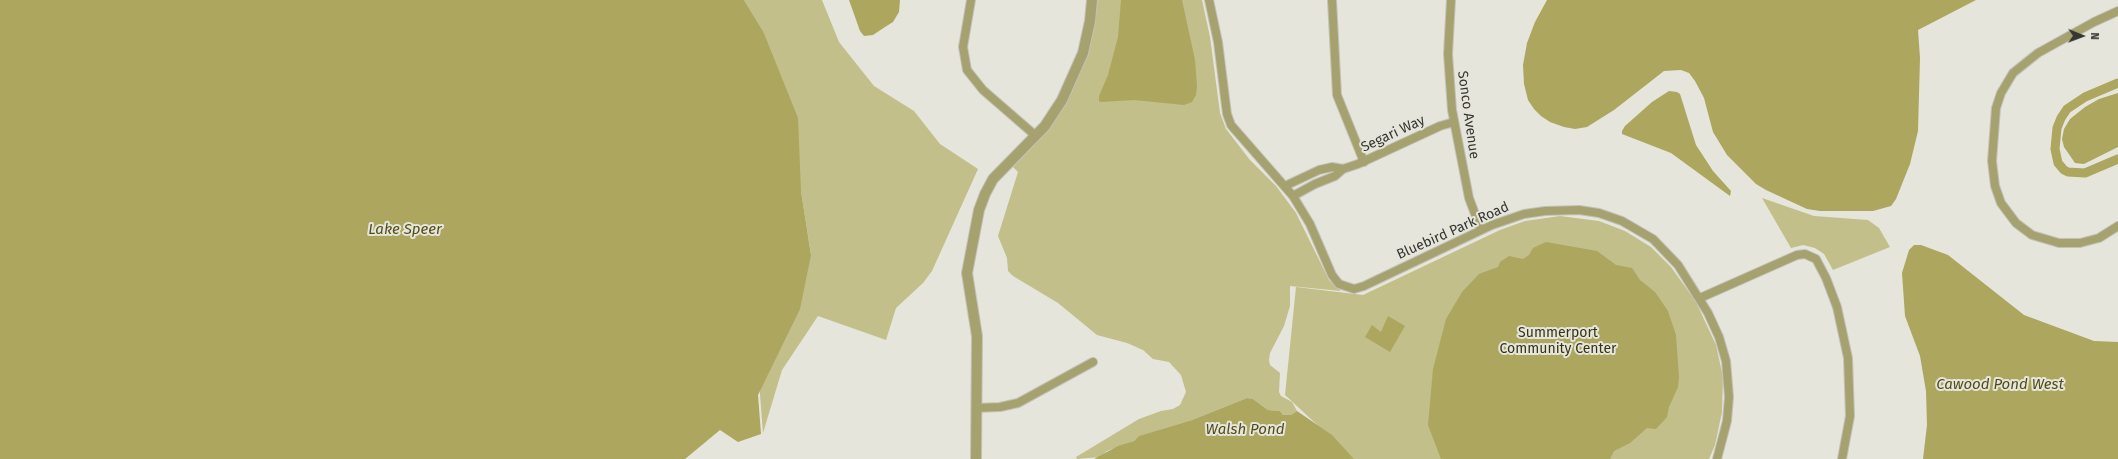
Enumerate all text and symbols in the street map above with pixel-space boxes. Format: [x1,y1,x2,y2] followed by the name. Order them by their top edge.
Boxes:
[2062,16,2102,56] north arrow
[2088,32,2101,40] text: N
[1454,70,1482,160] street label: Sonco Avenue
[1358,112,1428,156] street label: Segari Way
[1394,199,1512,263] street label: Bluebird Park Road
[368,221,442,239] water label: Lake Speer
[1500,325,1616,358] park label: Summerport Community Center
[1936,376,2064,394] water label: Cawood Pond West
[1206,421,1284,439] water label: Walsh Pond

